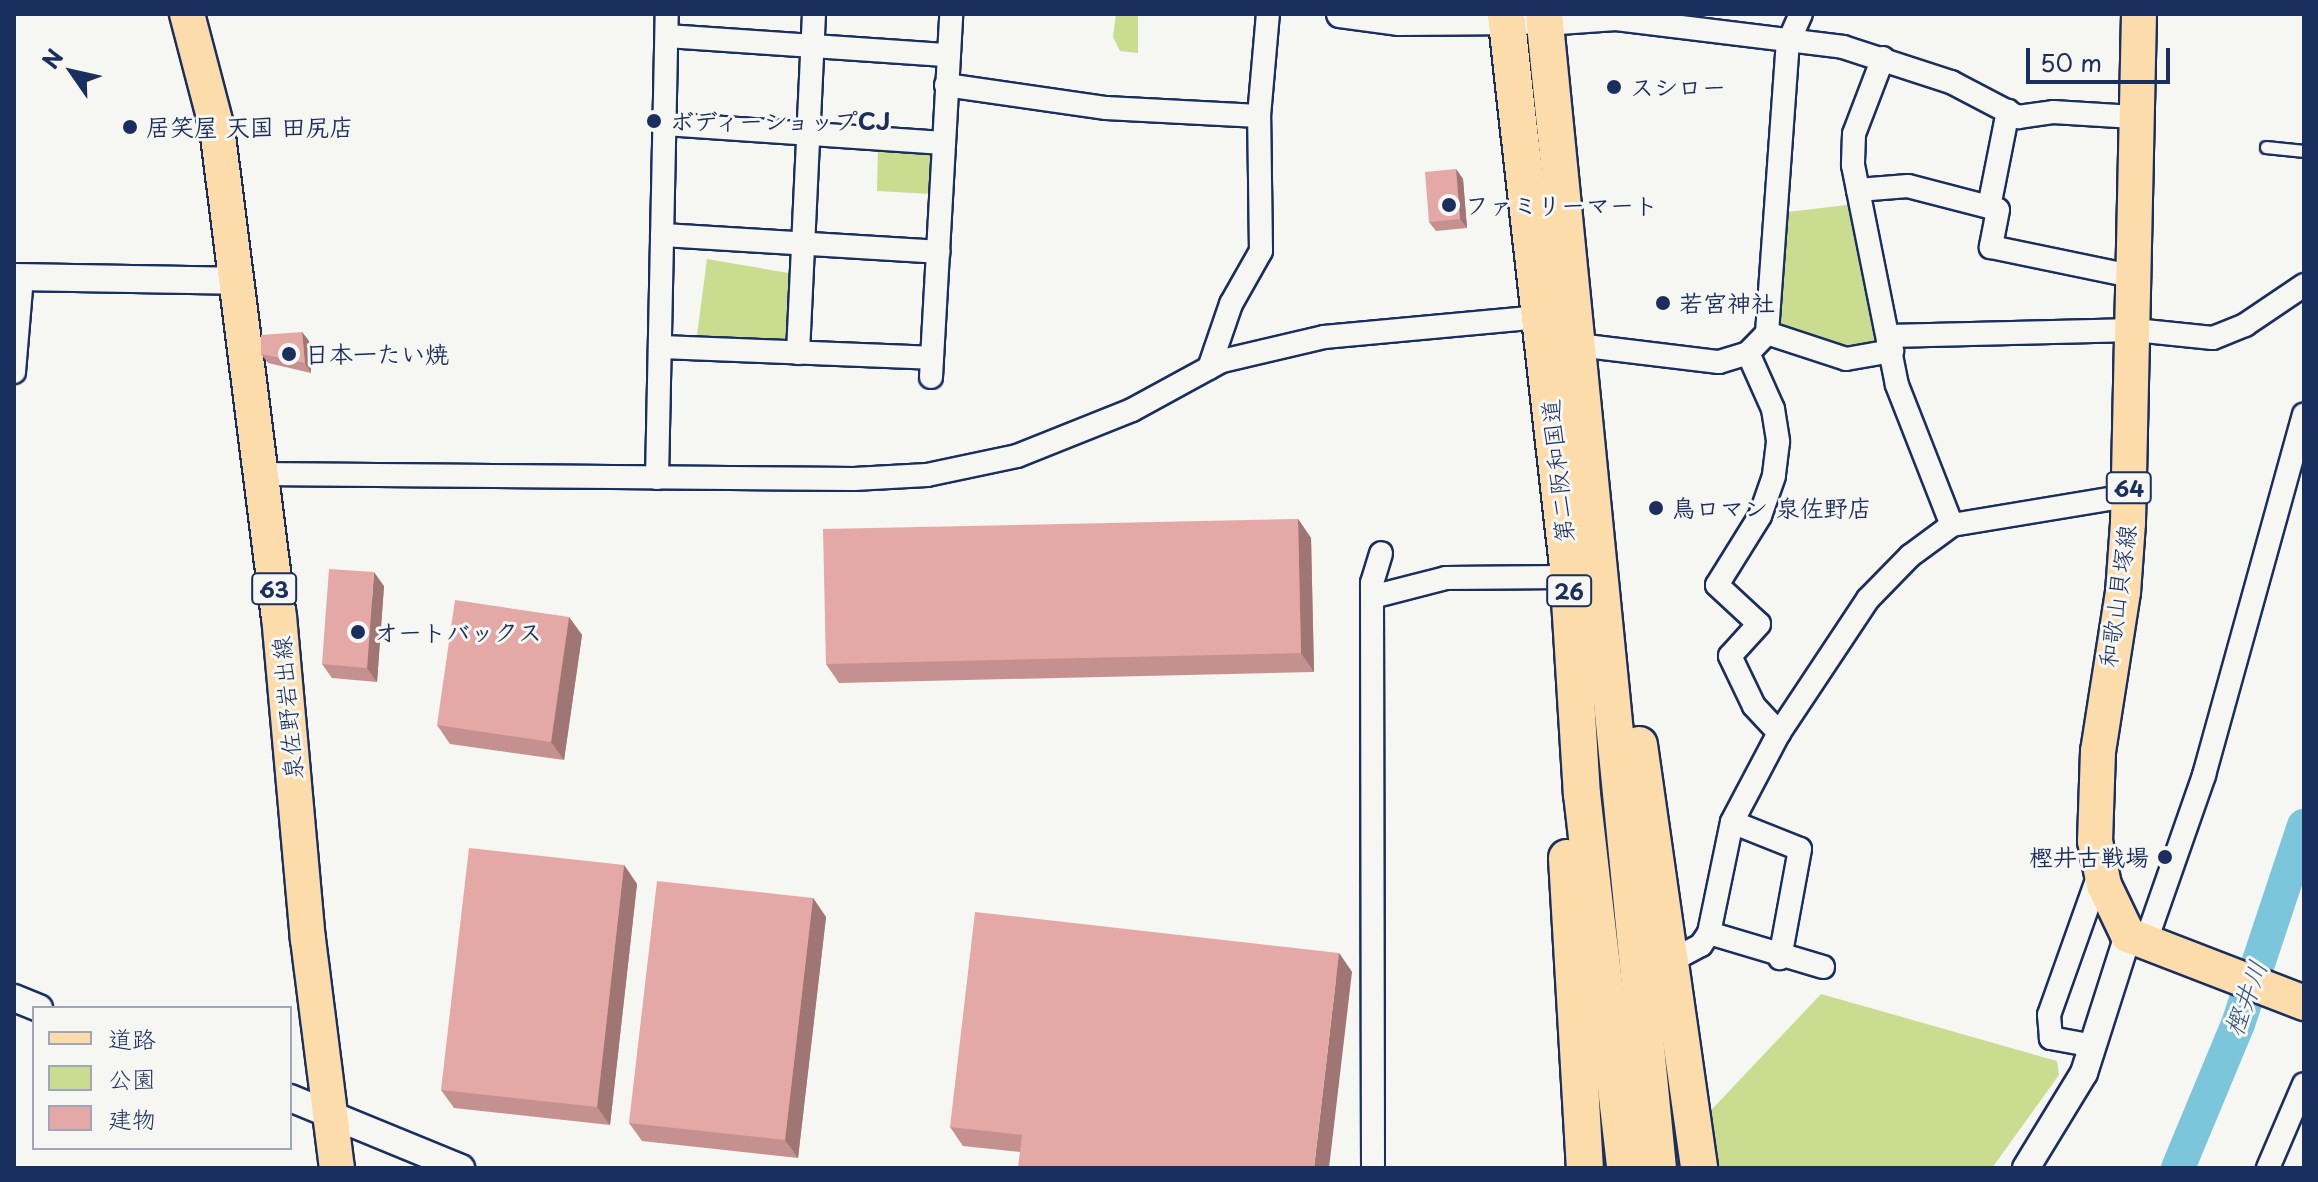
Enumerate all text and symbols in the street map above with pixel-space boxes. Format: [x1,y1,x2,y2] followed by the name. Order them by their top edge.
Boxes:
[32,32,112,112] north arrow
[2030,32,2174,82] scale bar
[33,42,70,75] text: N
[2040,44,2102,80] text: 50 m
[1630,73,1726,101] place label: スシロー
[1605,78,1623,96] marker: スシロー
[670,107,895,135] place label: ボディーショップCJ
[645,112,663,130] marker: ボディーショップCJ
[146,113,353,141] place label: 居笑屋 天国 田尻店
[121,118,139,136] marker: 居笑屋 天国 田尻店
[1465,191,1657,219] place label: ファミリーマート
[1440,196,1458,214] marker: ファミリーマート
[1679,289,1775,317] place label: 若宮神社
[1654,294,1672,312] marker: 若宮神社
[305,340,449,368] place label: 日本一たい焼
[280,345,298,363] marker: 日本一たい焼
[1535,398,1579,544] street label: 第二阪和国道
[2105,470,2153,506] road number: 64
[1672,494,1872,522] place label: 鳥ロマン 泉佐野店
[1647,499,1665,517] marker: 鳥ロマン 泉佐野店
[2093,523,2141,669] street label: 和歌山貝塚線
[250,571,298,607] road number: 63
[1545,573,1593,609] road number: 26
[374,618,542,646] place label: オートバックス
[349,623,367,641] marker: オートバックス
[266,635,308,781] street label: 泉佐野岩出線
[2029,843,2149,871] place label: 樫井古戦場
[2156,848,2174,866] marker: 樫井古戦場
[2217,956,2273,1040] water label: 樫井川
[32,1006,292,1150] legend
[108,1020,156,1056] text: 道路
[108,1060,156,1096] text: 公園
[108,1100,156,1136] text: 建物

